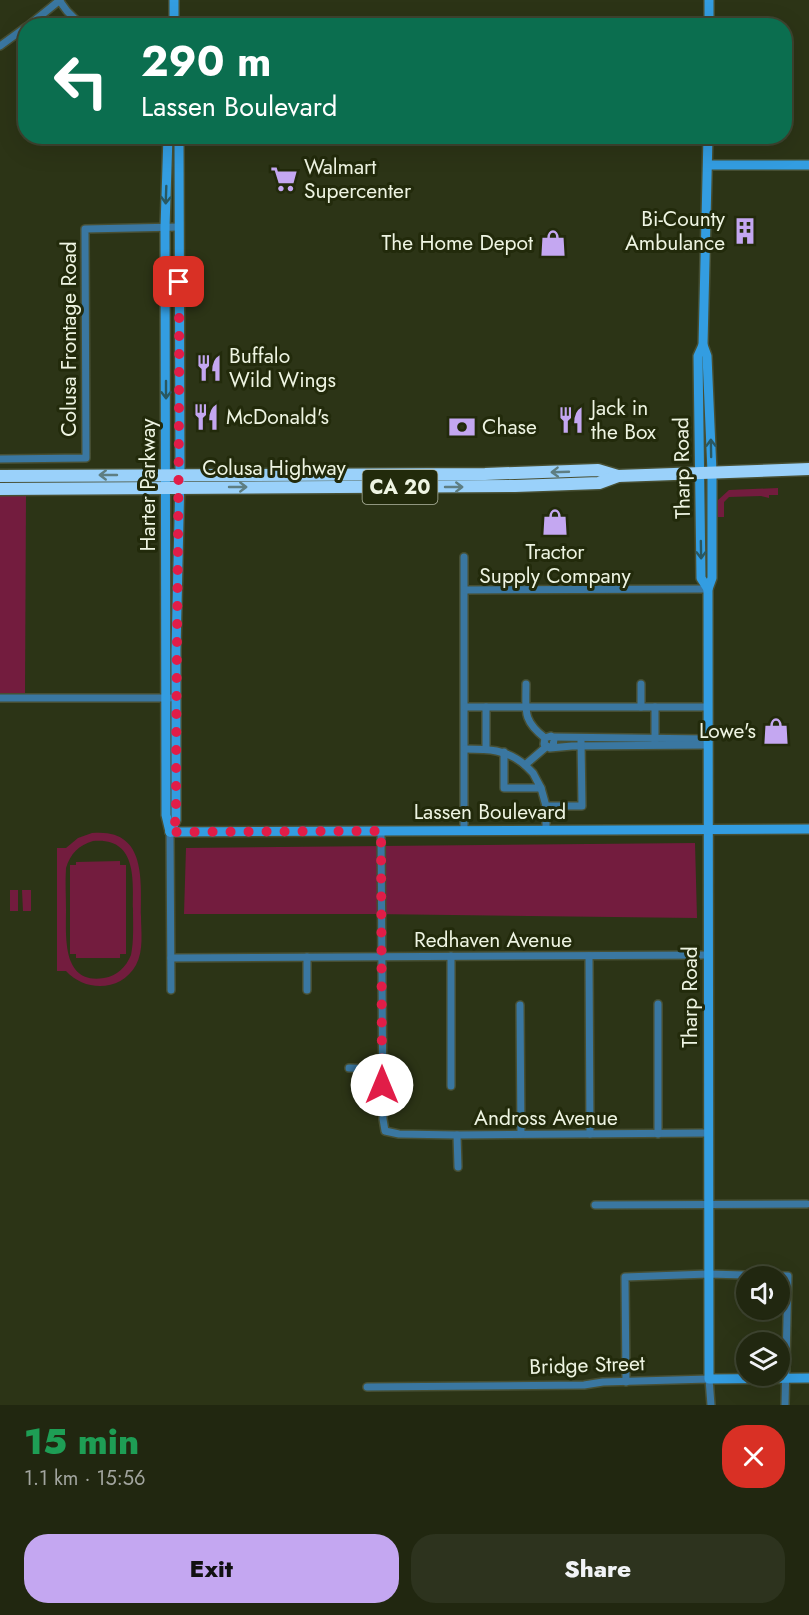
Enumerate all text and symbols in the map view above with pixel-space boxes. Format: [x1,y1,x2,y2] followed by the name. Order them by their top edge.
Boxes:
[141,31,272,92] text: 290 m
[42,42,120,120] icon: left
[141,87,337,126] text: Lassen Boulevard
[304,152,412,206] place label: Walmart Supercenter
[269,164,299,194] supermarket icon: Walmart Supercenter
[160,184,172,204] one-way arrow
[625,204,726,258] place label: Bi-County Ambulance
[730,216,760,246] building icon: Bi-County Ambulance
[382,228,533,258] place label: The Home Depot
[538,228,568,258] shop icon: The Home Depot
[54,241,84,437] street label: Colusa Frontage Road
[153,256,204,307] pin
[162,265,195,298] icon: arrive
[229,341,336,395] place label: Buffalo Wild Wings
[194,353,224,383] restaurant icon: Buffalo Wild Wings
[160,379,172,399] one-way arrow
[588,393,656,447] place label: Jack in the Box
[191,402,221,432] restaurant icon: McDonald's
[226,402,329,432] place label: McDonald's
[556,405,586,435] restaurant icon: Jack in the Box
[447,412,477,442] bank icon: Chase
[482,412,537,442] place label: Chase
[666,417,698,519] street label: Tharp Road
[133,418,163,551] street label: Harter Parkway
[706,438,717,458] one-way arrow
[202,453,346,483] street label: Colusa Highway
[551,466,571,478] one-way arrow
[98,469,118,481] one-way arrow
[362,470,438,504] road number: CA 20
[228,481,248,493] one-way arrow
[444,481,464,493] one-way arrow
[540,507,570,537] shop icon: Tractor Supply Company
[479,537,631,591] place label: Tractor Supply Company
[695,539,707,559] one-way arrow
[699,716,756,746] place label: Lowe's
[761,716,791,746] shop icon: Lowe's
[414,797,566,827] street label: Lassen Boulevard
[414,925,572,955] street label: Redhaven Avenue
[675,946,705,1048] street label: Tharp Road
[350,1053,414,1117] position arrow
[474,1103,618,1133] street label: Andross Avenue
[736,1266,790,1386] map controls
[736,1266,790,1320] button: sound
[736,1332,790,1386] button: layers
[529,1348,645,1382] street label: Bridge Street
[24,1415,139,1467] text: 15 min
[722,1425,785,1488] button: close
[24,1464,145,1493] text: 1.1 km · 15:56
[24,1534,399,1603] button: Exit
[411,1534,785,1603] button: Share

